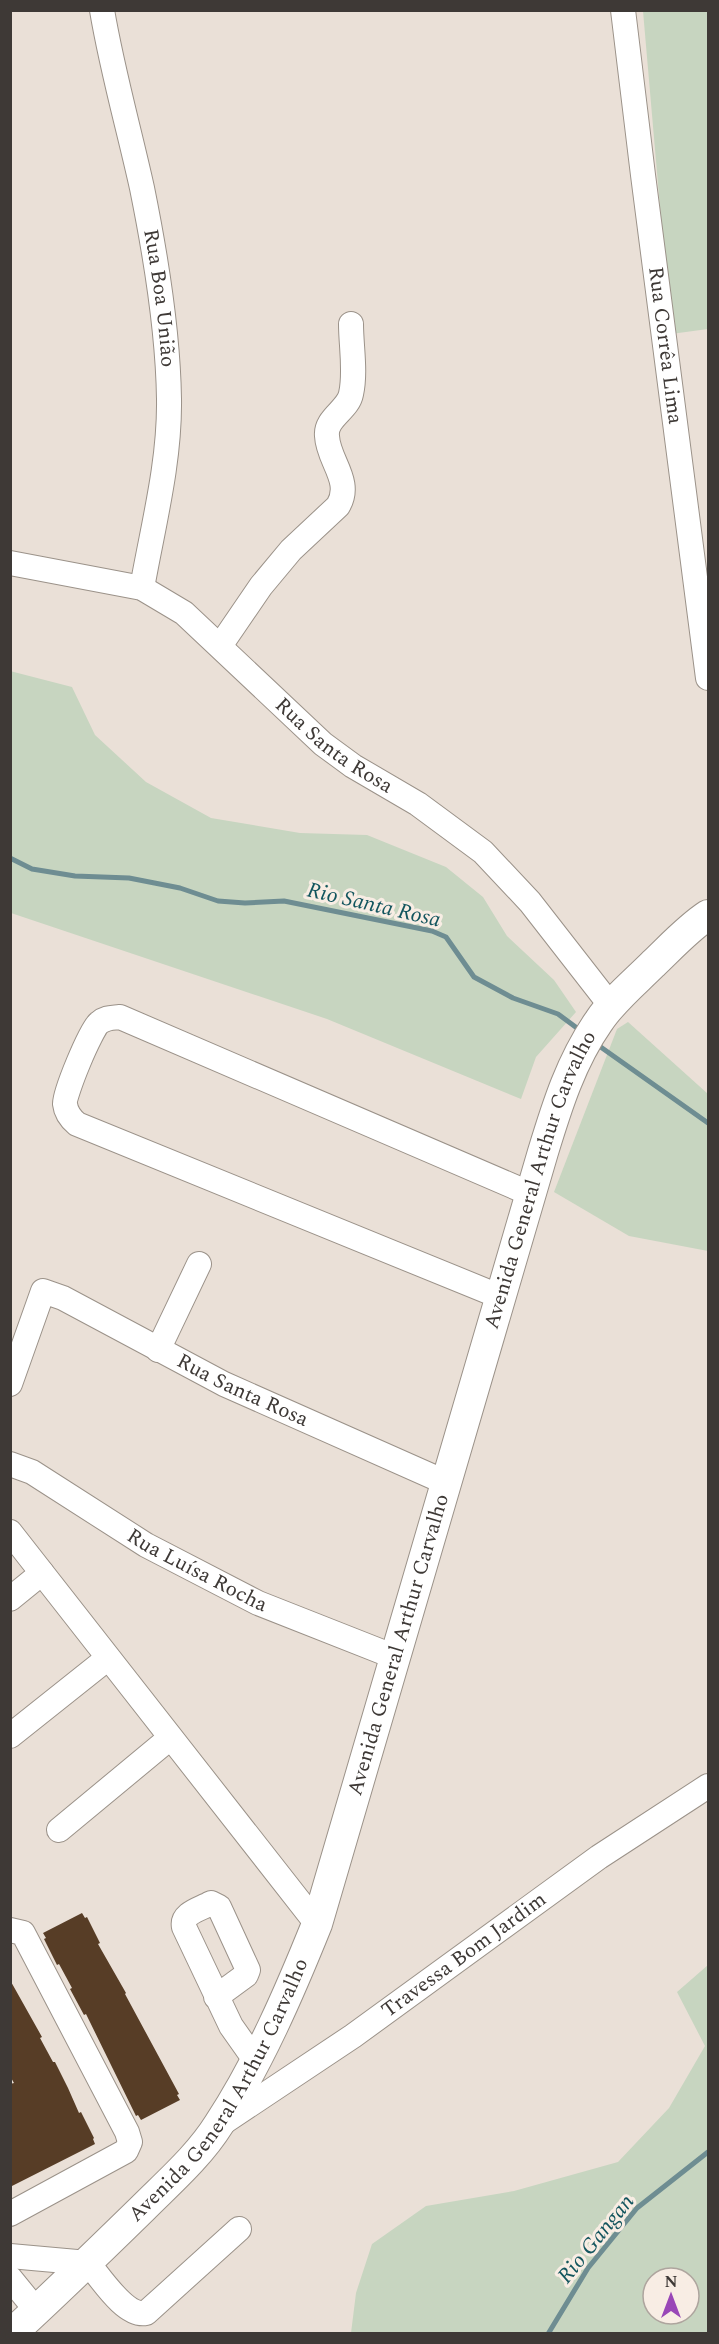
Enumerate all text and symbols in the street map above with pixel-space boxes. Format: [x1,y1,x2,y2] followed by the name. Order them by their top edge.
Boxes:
[134,226,184,368] street label: Rua Boa União
[639,265,691,427] street label: Rua Corrêa Lima
[267,690,400,802] street label: Rua Santa Rosa
[304,874,444,936] water label: Rio Santa Rosa
[476,1025,605,1333] street label: Avenida General Arthur Carvalho
[171,1345,314,1436] street label: Rua Santa Rosa
[339,1490,458,1800] street label: Avenida General Arthur Carvalho
[120,1521,273,1621] street label: Rua Luísa Rocha
[375,1884,553,2026] street label: Travessa Bom Jardim
[121,1953,317,2230] street label: Avenida General Arthur Carvalho
[549,2187,643,2291] water label: Rio Gangan
[641,2266,701,2326] north arrow
[664,2270,678,2294] text: N

